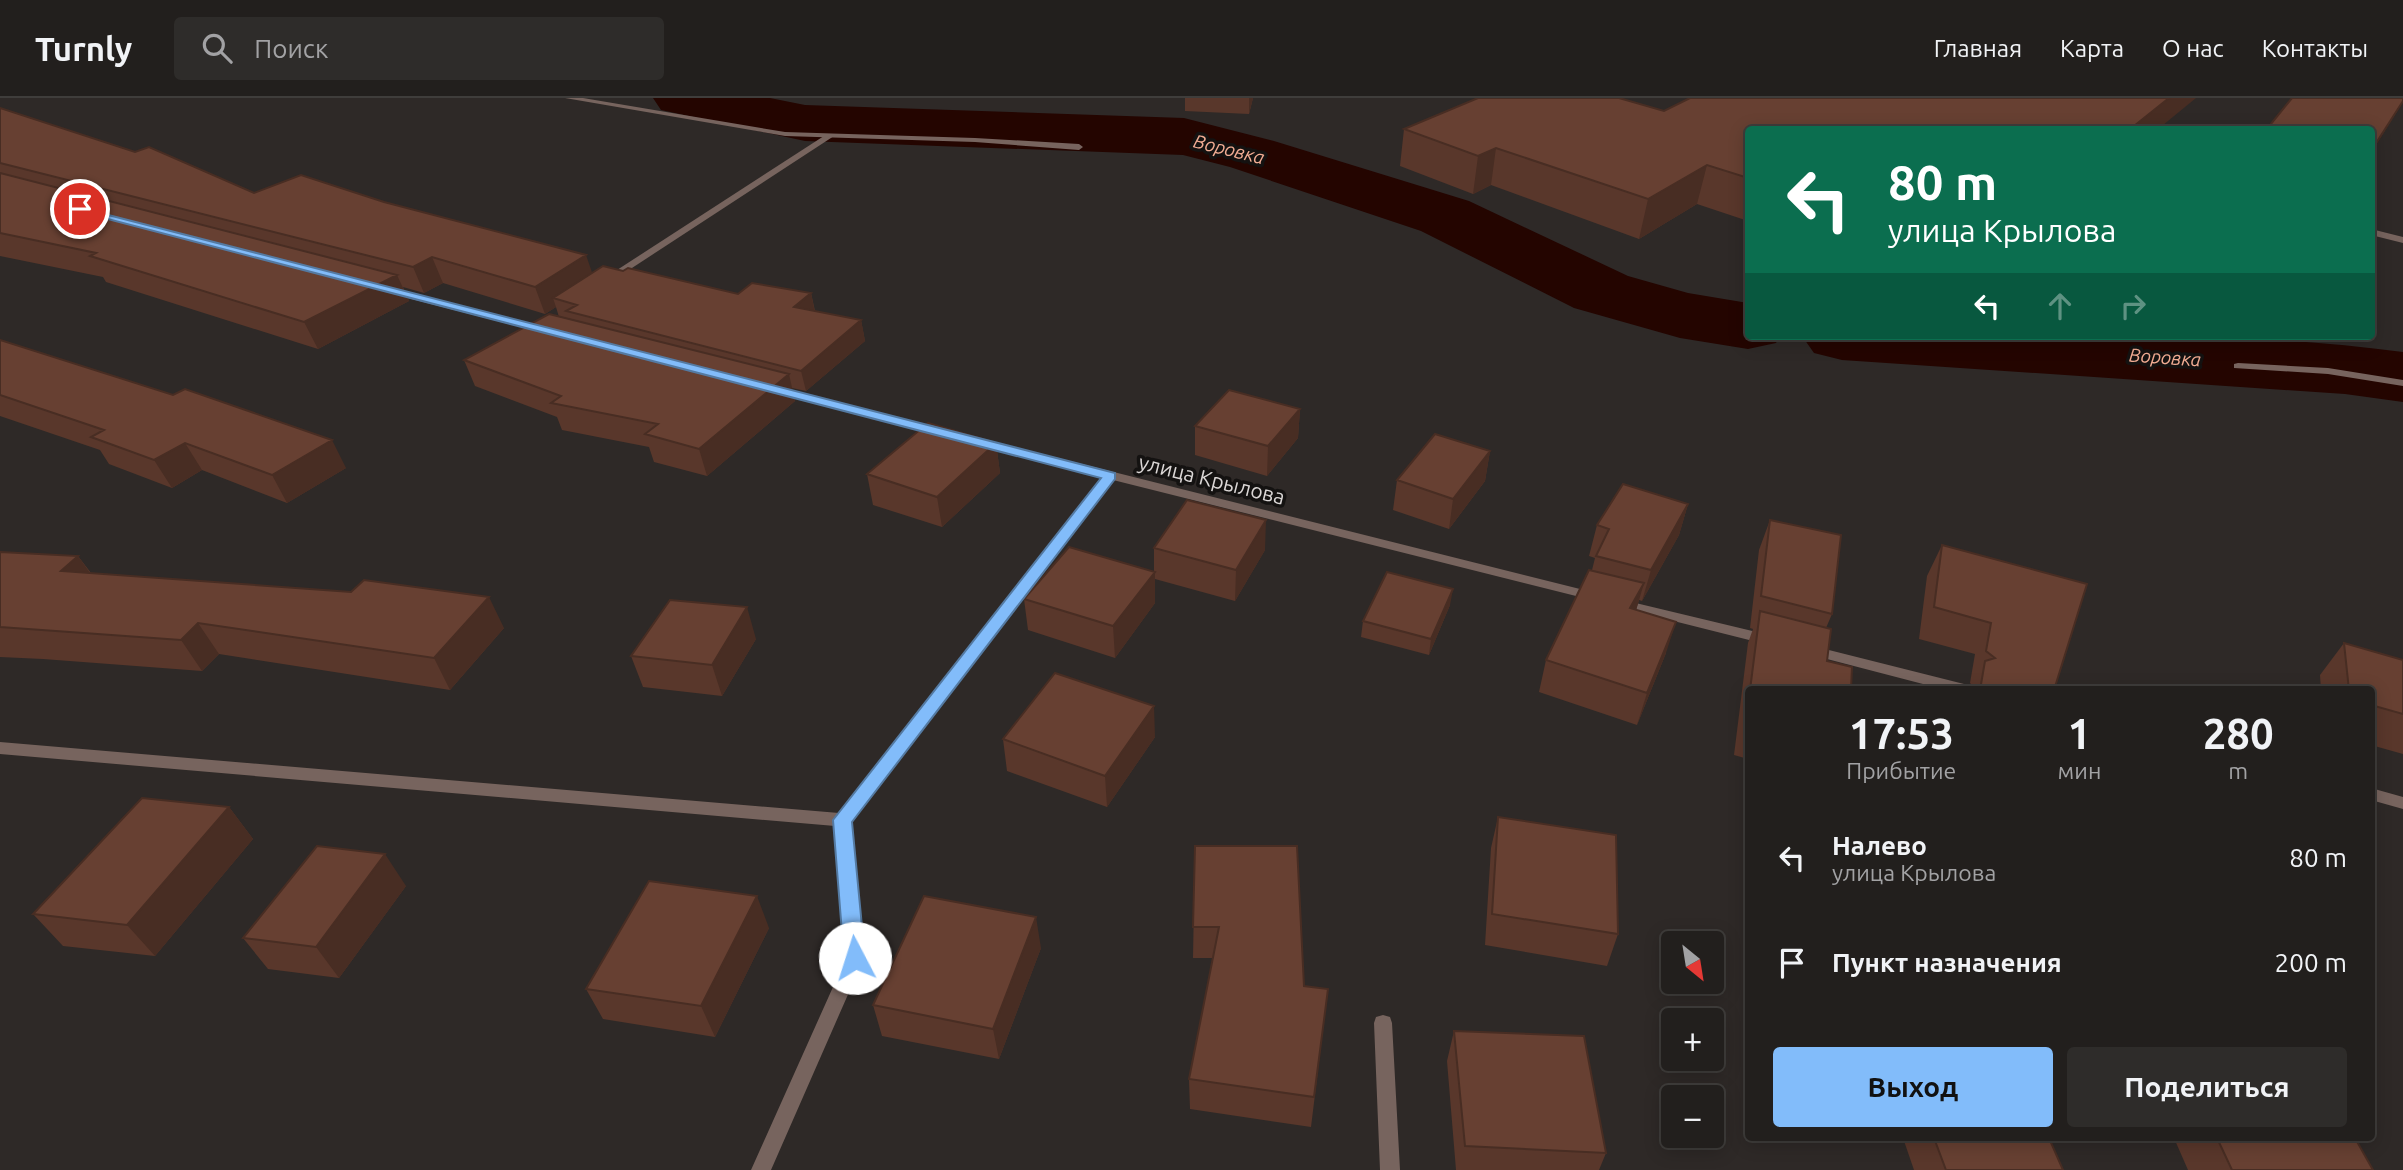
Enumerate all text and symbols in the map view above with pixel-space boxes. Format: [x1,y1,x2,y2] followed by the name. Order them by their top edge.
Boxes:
[174,17,664,80] search box
[198,29,236,67] icon: search
[35,30,132,67] text: Turnly
[254,34,328,63] text: Поиск
[1934,35,2022,62] text: Главная
[2060,35,2124,62] text: Карта
[2162,35,2224,62] text: О нас
[2262,35,2368,62] text: Контакты
[1191,130,1267,168] water label: Воровка
[1773,154,1864,245] icon: left
[1888,154,1997,209] text: 80 m
[50,179,110,239] pin
[61,190,99,228] icon: arrive
[1888,212,2116,248] text: улица Крылова
[1968,287,2006,325] icon: left
[2041,287,2079,325] icon: ahead
[2114,287,2152,325] icon: right
[2128,344,2202,370] water label: Воровка
[1136,449,1288,509] street label: улица Крылова
[1849,710,1954,757] text: 17:53
[2068,710,2091,757] text: 1
[2203,710,2274,757] text: 280
[1846,758,1956,783] text: Прибытие
[2058,758,2101,783] text: мин
[2228,758,2248,783] text: m
[1832,831,1927,860] text: Налево
[1773,839,1811,877] icon: left
[2289,843,2347,872] text: 80 m
[1832,860,1996,885] text: улица Крылова
[818,921,892,995] position arrow
[1661,931,1724,994] north arrow
[1661,931,1724,1148] map controls
[1773,944,1811,982] icon: arrive
[1832,948,2062,977] text: Пункт назначения
[2275,948,2347,977] text: 200 m
[1661,1008,1724,1071] button: +
[1773,1047,2053,1127] button: Выход
[2067,1047,2347,1127] button: Поделиться
[1661,1085,1724,1148] button: −

